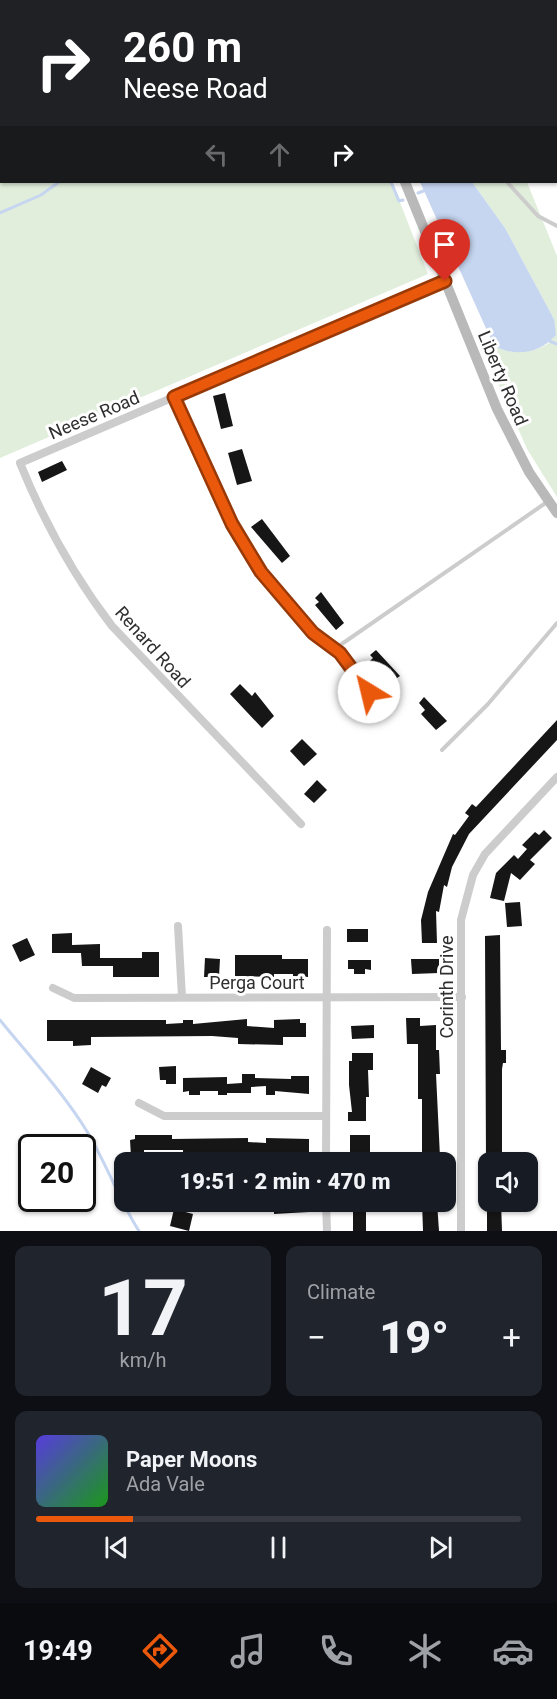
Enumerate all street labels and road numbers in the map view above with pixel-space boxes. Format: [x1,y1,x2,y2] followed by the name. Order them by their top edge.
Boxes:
[474,328,532,428] street label: Liberty Road
[45,386,143,444] street label: Neese Road
[111,602,195,692] street label: Renard Road
[436,935,457,1039] street label: Corinth Drive
[209,972,305,993] street label: Perga Court

